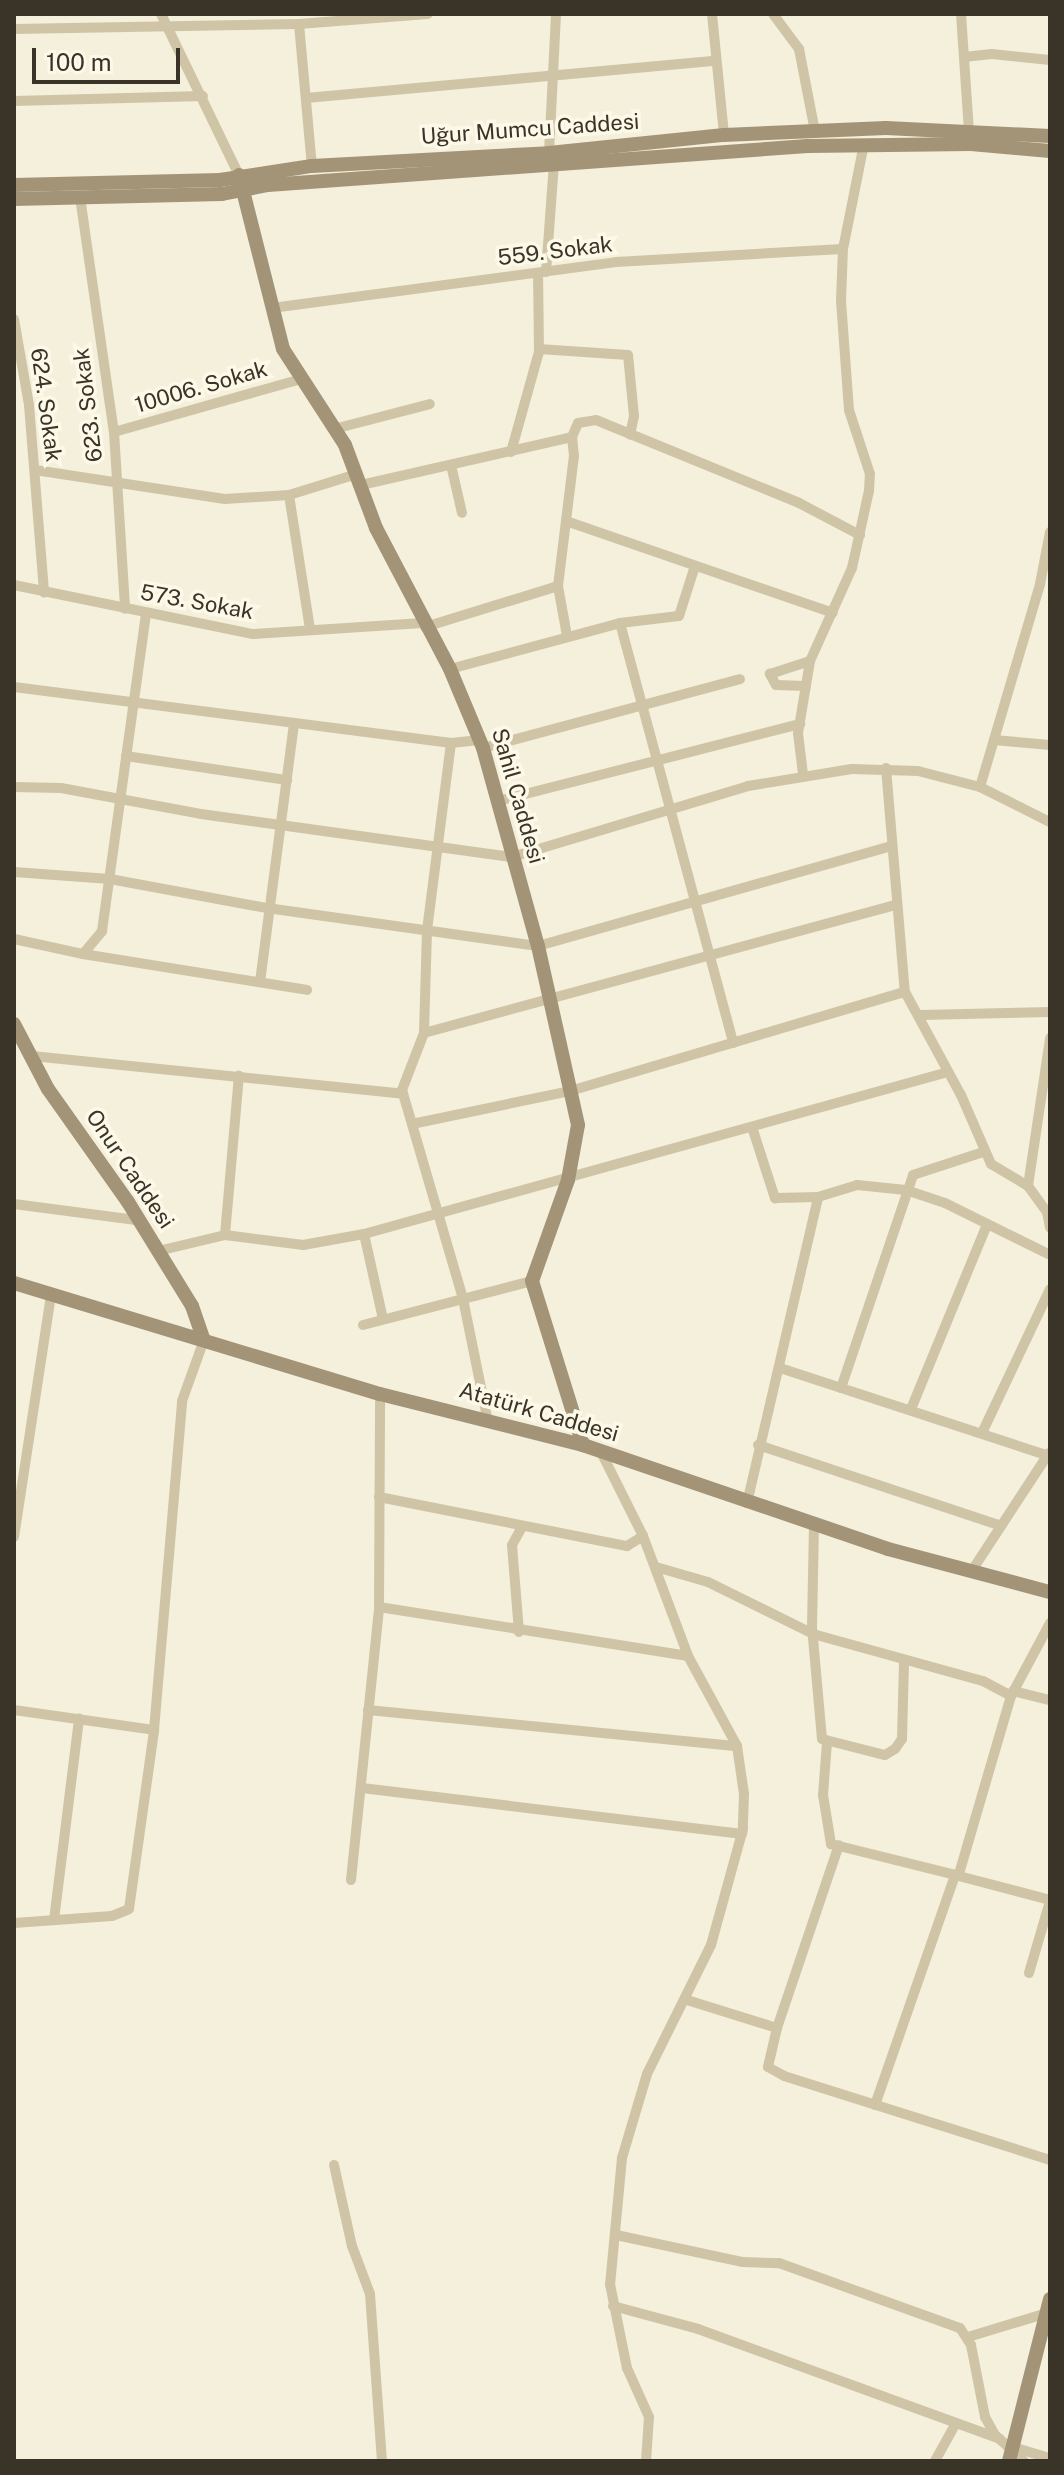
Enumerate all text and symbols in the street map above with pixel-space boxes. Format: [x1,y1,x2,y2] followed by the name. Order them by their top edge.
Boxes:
[36,32,184,82] scale bar
[46,48,112,76] text: 100 m
[420,108,640,150] street label: Uğur Mumcu Caddesi
[496,231,614,271] street label: 559. Sokak
[25,346,67,464] street label: 624. Sokak
[68,346,108,464] street label: 623. Sokak
[132,355,270,419] street label: 10006. Sokak
[138,579,256,625] street label: 573. Sokak
[486,725,550,867] street label: Sahil Caddesi
[80,1104,180,1234] street label: Onur Caddesi
[456,1377,622,1447] street label: Atatürk Caddesi

